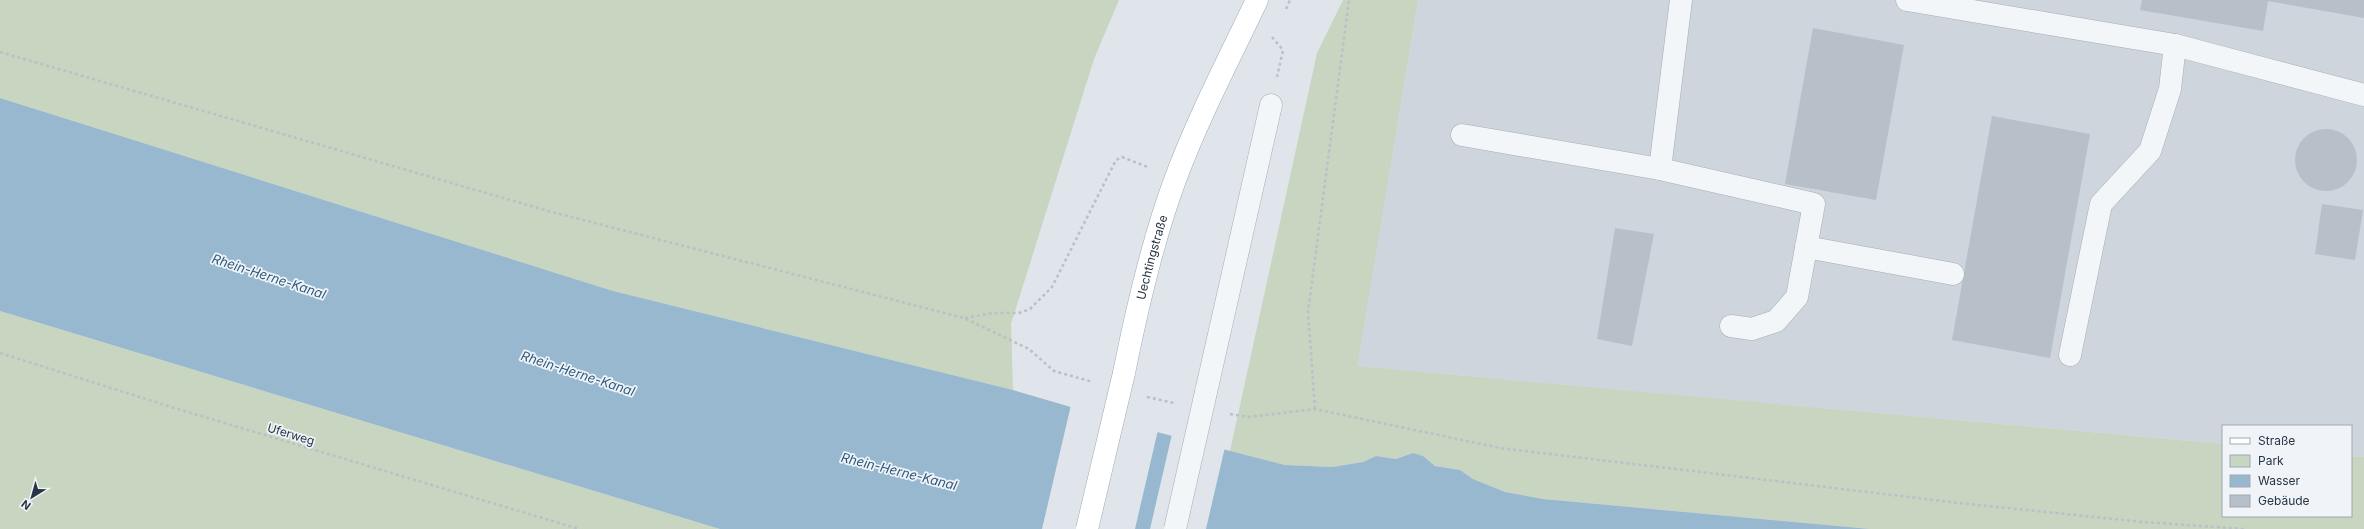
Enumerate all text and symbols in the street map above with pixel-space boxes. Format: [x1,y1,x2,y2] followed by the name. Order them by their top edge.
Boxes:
[1133,213,1170,301] street label: Uechtingstraße
[210,250,329,302] water label: Rhein-Herne-Kanal
[519,347,638,399] water label: Rhein-Herne-Kanal
[266,420,316,448] street label: Uferweg
[2222,425,2352,517] legend
[2258,433,2295,448] text: Straße
[839,449,959,493] water label: Rhein-Herne-Kanal
[2258,453,2284,468] text: Park
[2258,473,2301,488] text: Wasser
[12,477,52,517] north arrow
[2258,493,2310,508] text: Gebäude
[18,497,34,513] text: N

